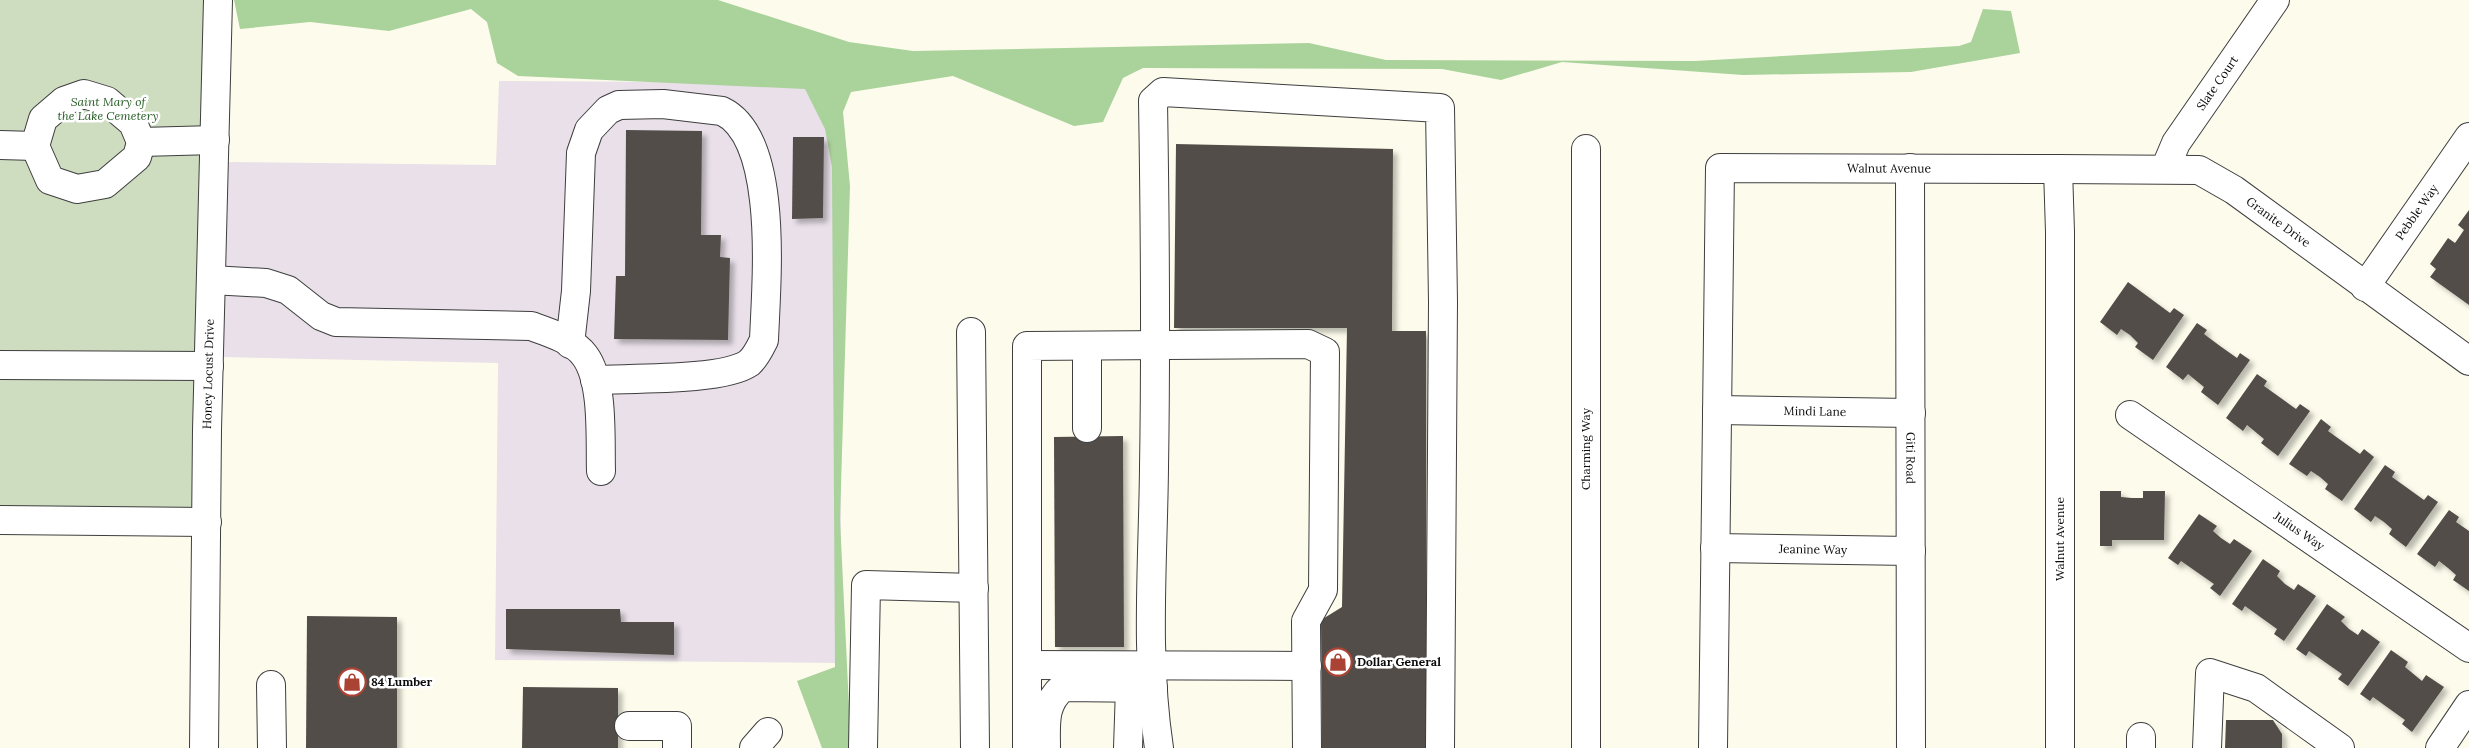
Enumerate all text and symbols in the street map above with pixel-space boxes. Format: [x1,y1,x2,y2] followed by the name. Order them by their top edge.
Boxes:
[2193,52,2241,113] street label: Slate Court
[58,94,158,123] park label: Saint Mary of the Lake Cemetery
[1847,160,1931,176] street label: Walnut Avenue
[2392,181,2441,243] street label: Pebble Way
[2243,193,2314,250] street label: Granite Drive
[199,318,217,429] street label: Honey Locust Drive
[1784,403,1847,419] street label: Mindi Lane
[1578,407,1593,490] street label: Charming Way
[1903,432,1919,484] street label: Giti Road
[2052,497,2067,581] street label: Walnut Avenue
[2270,508,2328,554] street label: Julius Way
[1778,541,1848,557] street label: Jeanine Way
[1323,647,1353,677] shop icon: Dollar General
[1357,654,1441,669] place label: Dollar General
[337,667,367,697] shop icon: 84 Lumber
[371,674,433,689] place label: 84 Lumber

